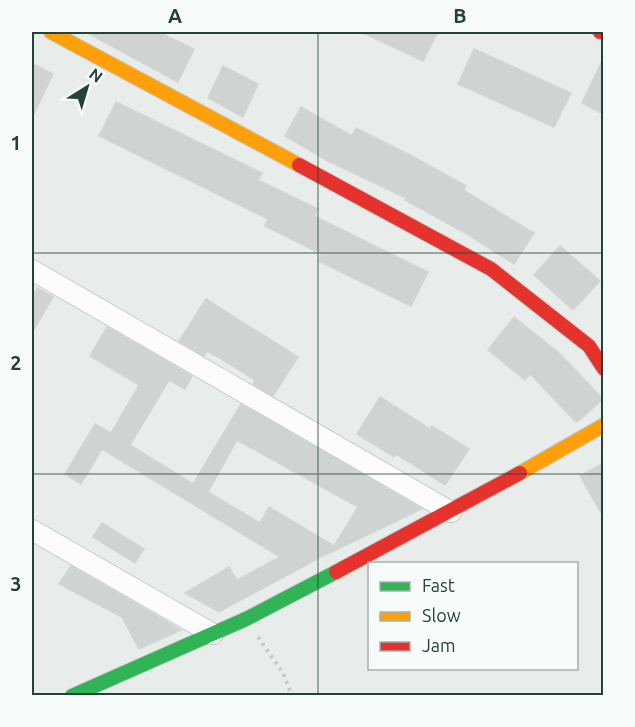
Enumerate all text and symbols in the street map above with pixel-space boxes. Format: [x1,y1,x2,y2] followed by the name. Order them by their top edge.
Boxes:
[168,4,182,27] text: A
[453,4,467,27] text: B
[57,57,117,117] north arrow
[86,64,106,86] text: N
[10,131,22,154] text: 1
[10,351,22,374] text: 2
[368,562,578,670] legend
[10,572,22,595] text: 3
[422,575,455,595] text: Fast
[422,605,461,625] text: Slow
[422,635,456,655] text: Jam

